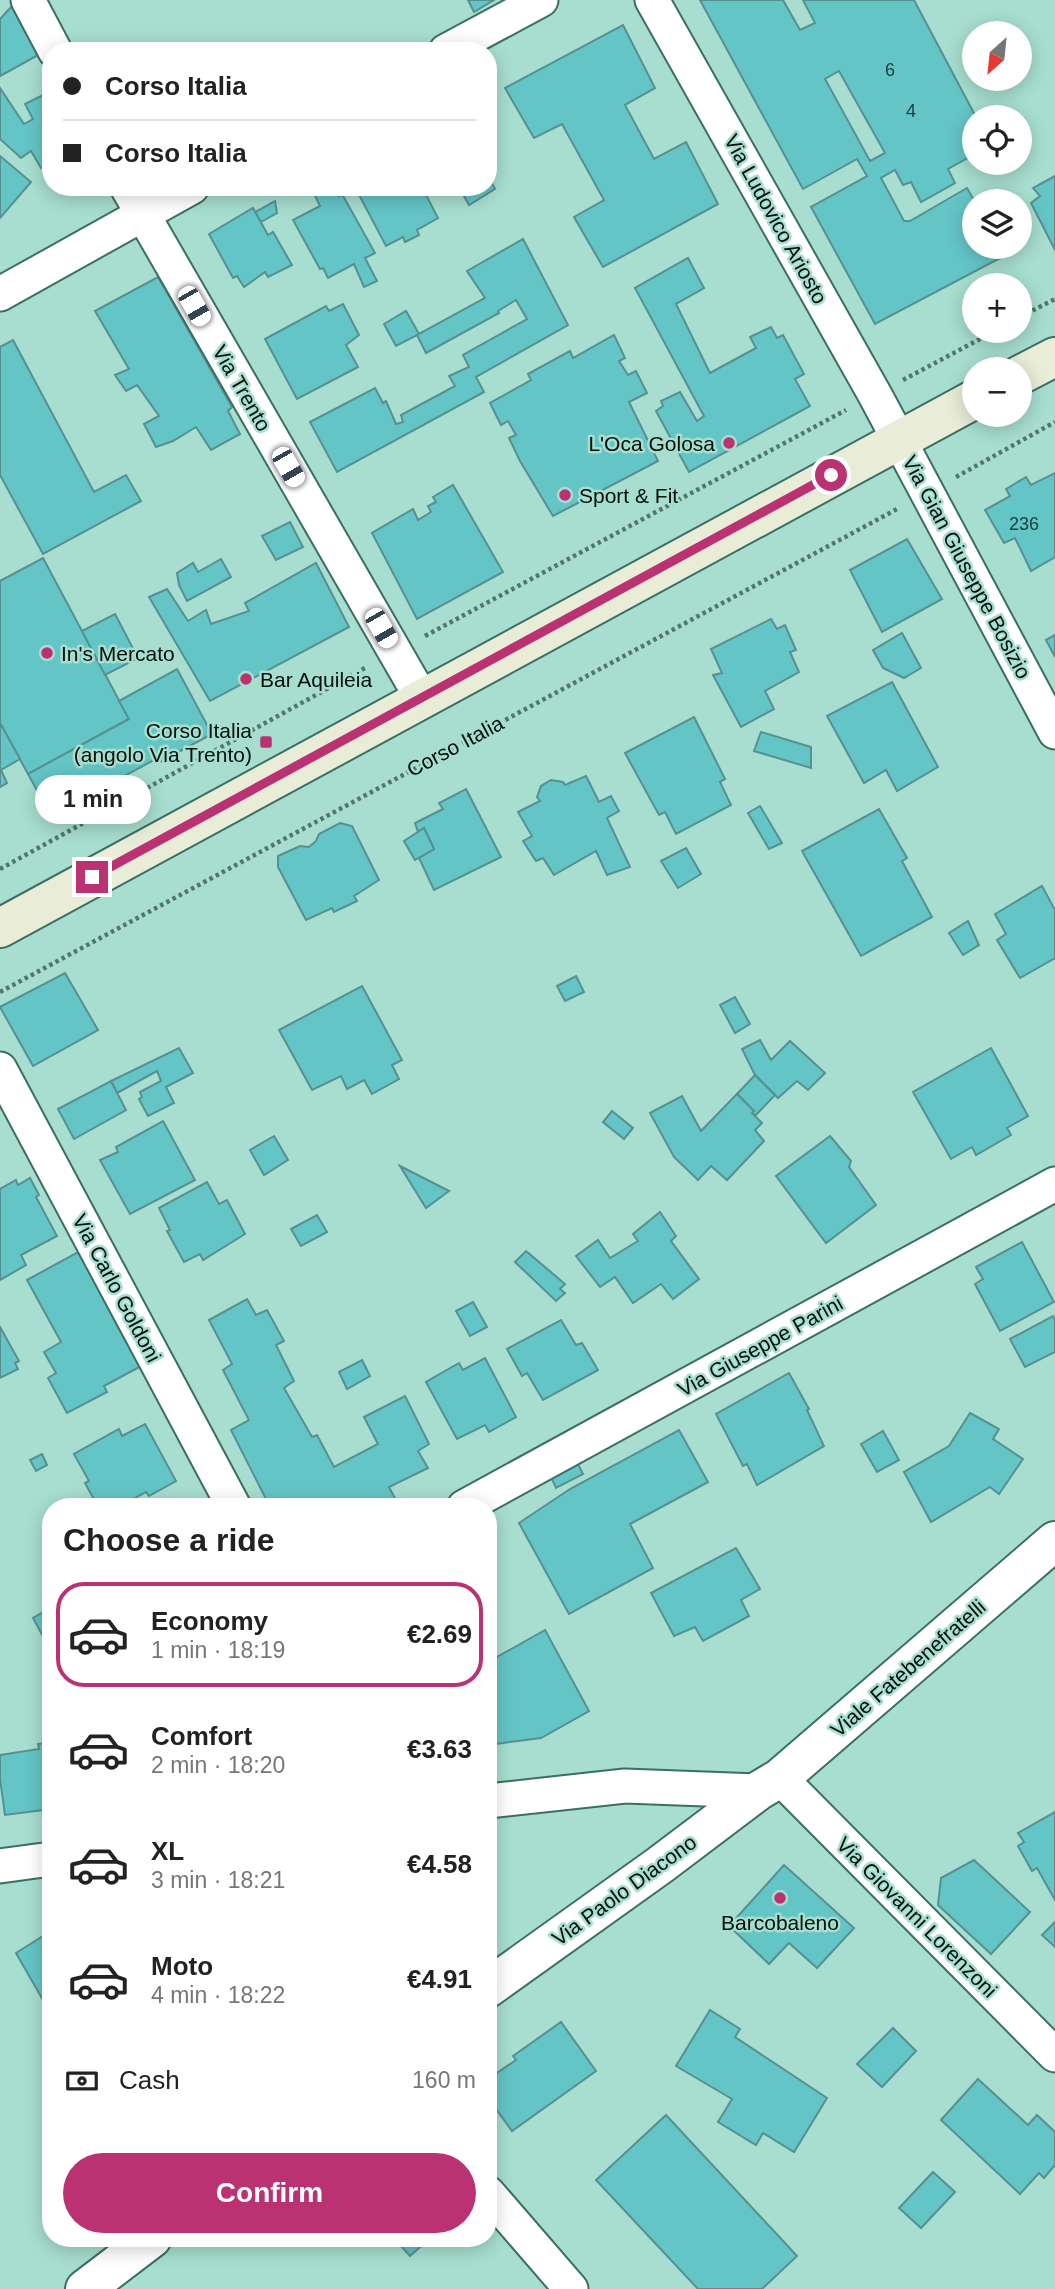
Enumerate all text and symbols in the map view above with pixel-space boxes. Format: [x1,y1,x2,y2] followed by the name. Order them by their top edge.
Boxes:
[962,21,1032,91] north arrow
[962,21,1032,427] map controls
[885,60,895,80] house number: 6
[105,71,247,101] text: Corso Italia
[906,101,916,121] house number: 4
[962,105,1032,175] button: locate
[720,130,832,308] street label: Via Ludovico Ariosto
[105,138,247,168] text: Corso Italia
[962,189,1032,259] button: layers
[962,273,1032,343] button: +
[175,283,214,329] car
[208,341,276,435] street label: Via Trento
[962,357,1032,427] button: −
[588,432,715,455] place label: L'Oca Golosa
[721,435,737,451] marker: L'Oca Golosa
[269,444,308,490] car
[898,451,1036,683] street label: Via Gian Giuseppe Bosizio
[815,459,847,491] route start
[579,484,678,507] place label: Sport & Fit
[557,487,573,503] marker: Sport & Fit
[1009,514,1039,534] house number: 236
[362,605,401,651] car
[61,642,175,665] place label: In's Mercato
[39,645,55,661] marker: In's Mercato
[260,668,372,691] place label: Bar Aquileia
[238,671,254,687] marker: Bar Aquileia
[403,711,508,781] street label: Corso Italia
[74,719,252,766] place label: Corso Italia (angolo Via Trento)
[258,734,274,750] marker: Corso Italia (angolo Via Trento)
[34,776,150,824] callout: 1 min
[63,786,123,812] text: 1 min
[76,861,108,893] route end
[68,1210,166,1366] street label: Via Carlo Goldoni
[673,1291,847,1401] street label: Via Giuseppe Parini
[63,1522,275,1558] text: Choose a ride
[826,1595,990,1741] street label: Viale Fatebenefratelli
[67,1603,130,1666] icon: car
[151,1606,268,1636] text: Economy
[407,1619,472,1649] text: €2.69
[151,1637,285,1663] text: 1 min · 18:19
[67,1718,130,1781] icon: car
[151,1721,252,1751] text: Comfort
[407,1734,472,1764] text: €3.63
[151,1752,285,1778] text: 2 min · 18:20
[548,1830,700,1950] street label: Via Paolo Diacono
[832,1832,1002,2002] street label: Via Giovanni Lorenzoni
[67,1833,130,1896] icon: car
[151,1836,184,1866] text: XL
[407,1849,472,1879] text: €4.58
[151,1867,285,1893] text: 3 min · 18:21
[772,1890,788,1906] marker: Barcobaleno
[721,1911,839,1934] place label: Barcobaleno
[67,1948,130,2011] icon: car
[151,1951,213,1981] text: Moto
[407,1964,472,1994] text: €4.91
[151,1982,285,2008] text: 4 min · 18:22
[63,2062,101,2100] icon: cash
[119,2065,180,2095] text: Cash
[412,2067,476,2093] text: 160 m
[63,2153,476,2233] button: Confirm

